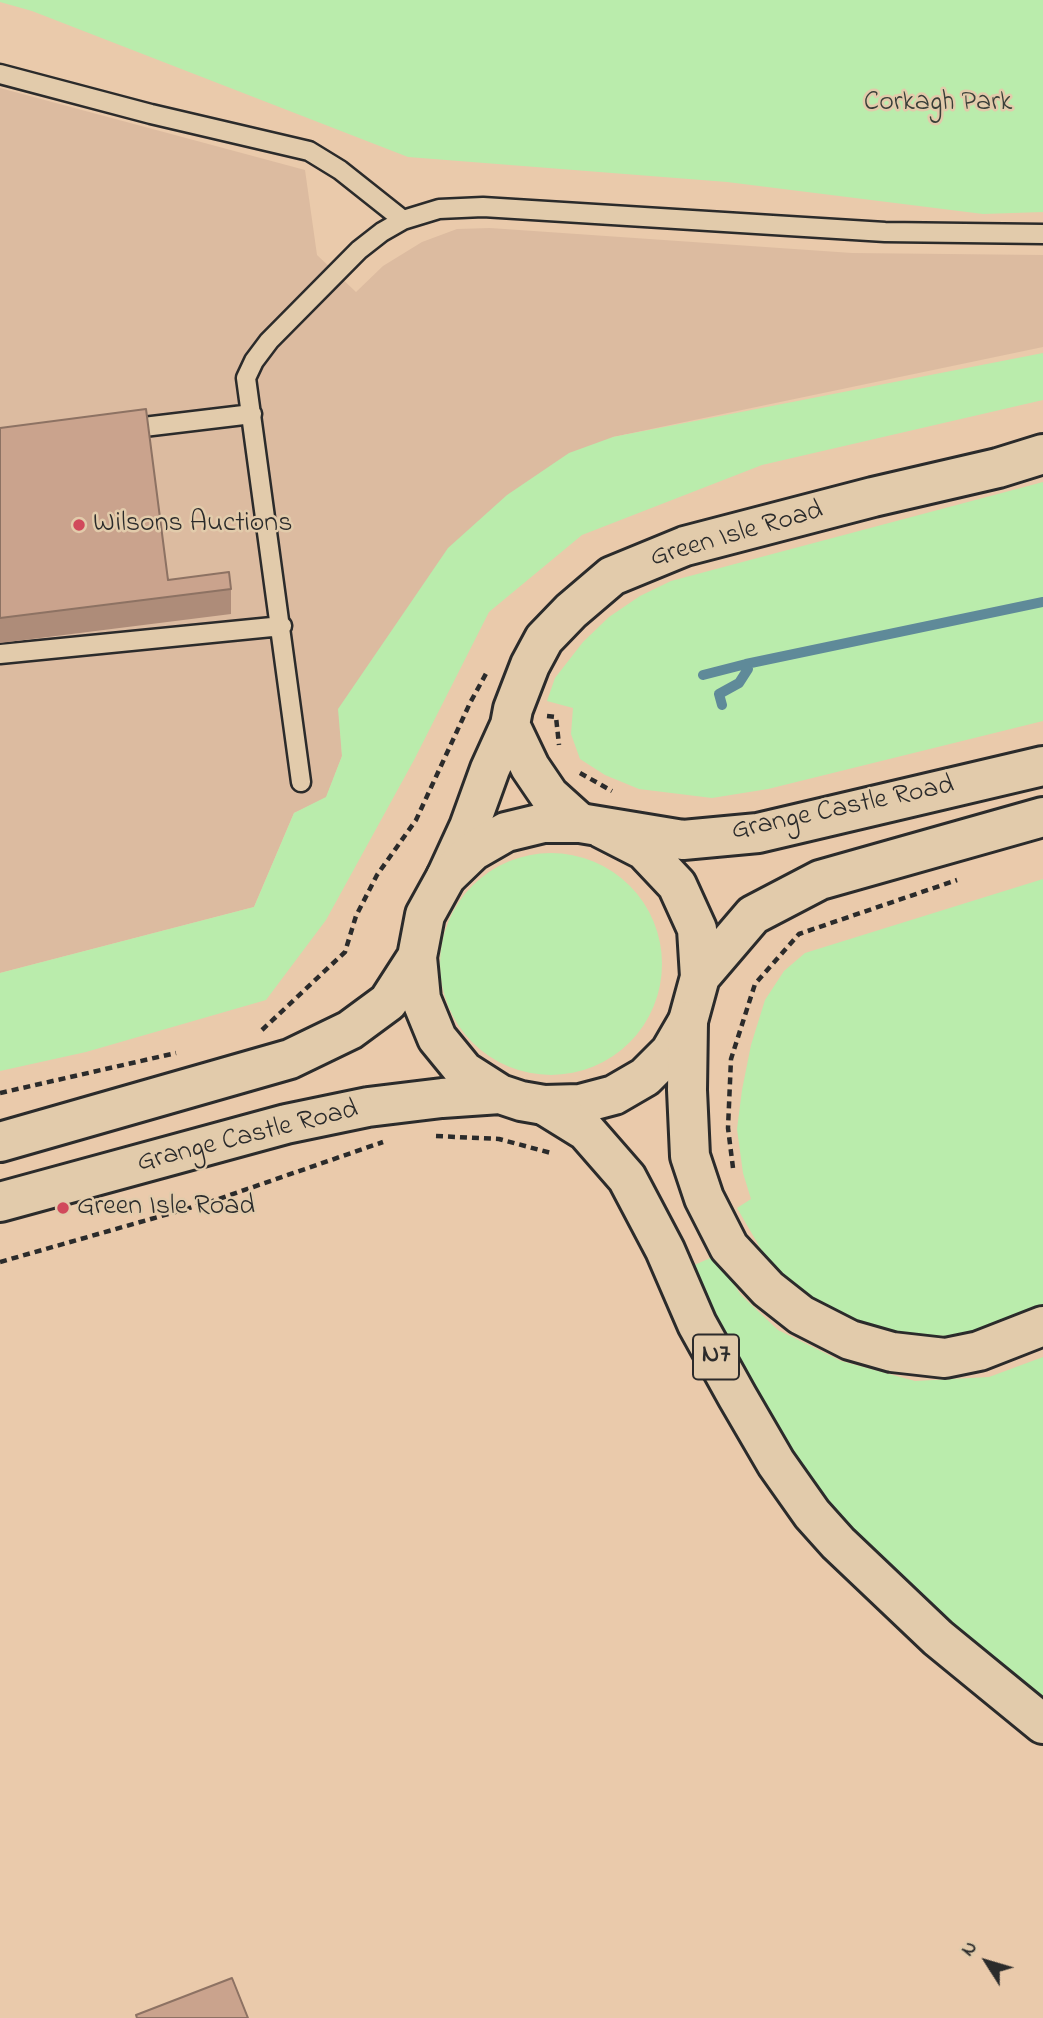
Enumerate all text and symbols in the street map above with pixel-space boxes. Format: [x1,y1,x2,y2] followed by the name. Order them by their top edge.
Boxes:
[864,87,1012,121] park label: Corkagh Park
[647,495,827,577] street label: Green Isle Road
[93,508,292,542] place label: Wilsons Auctions
[71,517,87,533] marker: Wilsons Auctions
[729,770,957,850] street label: Grange Castle Road
[134,1094,362,1182] street label: Grange Castle Road
[77,1191,255,1225] place label: Green Isle Road
[55,1200,71,1216] marker: Green Isle Road
[693,1334,739,1380] road number: N7
[952,1927,1022,1997] north arrow
[955,1936,984,1962] text: N

